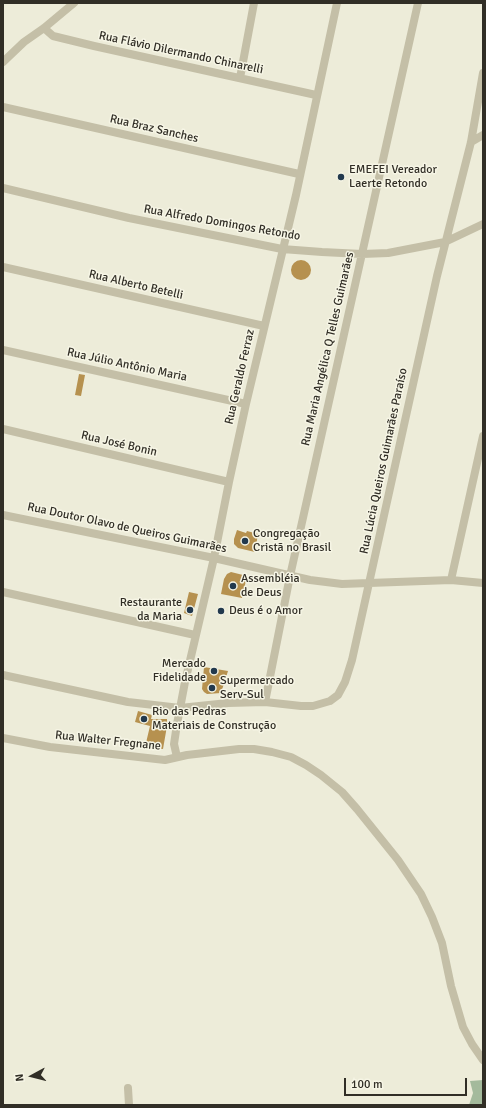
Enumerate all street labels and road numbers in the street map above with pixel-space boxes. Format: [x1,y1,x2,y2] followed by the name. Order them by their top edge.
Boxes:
[98,29,264,77] street label: Rua Flávio Dilermando Chinarelli
[108,112,200,146] street label: Rua Braz Sanches
[142,202,302,244] street label: Rua Alfredo Domingos Retondo
[299,251,357,447] street label: Rua Maria Angélica Q Telles Guimarães
[87,267,185,303] street label: Rua Alberto Betelli
[222,328,258,426] street label: Rua Geraldo Ferraz
[66,345,188,385] street label: Rua Júlio Antônio Maria
[357,367,411,555] street label: Rua Lúcia Queiros Guimarães Paraíso
[80,428,158,460] street label: Rua José Bonin
[26,500,228,556] street label: Rua Doutor Olavo de Queiros Guimarães
[54,728,162,754] street label: Rua Walter Fregnane

